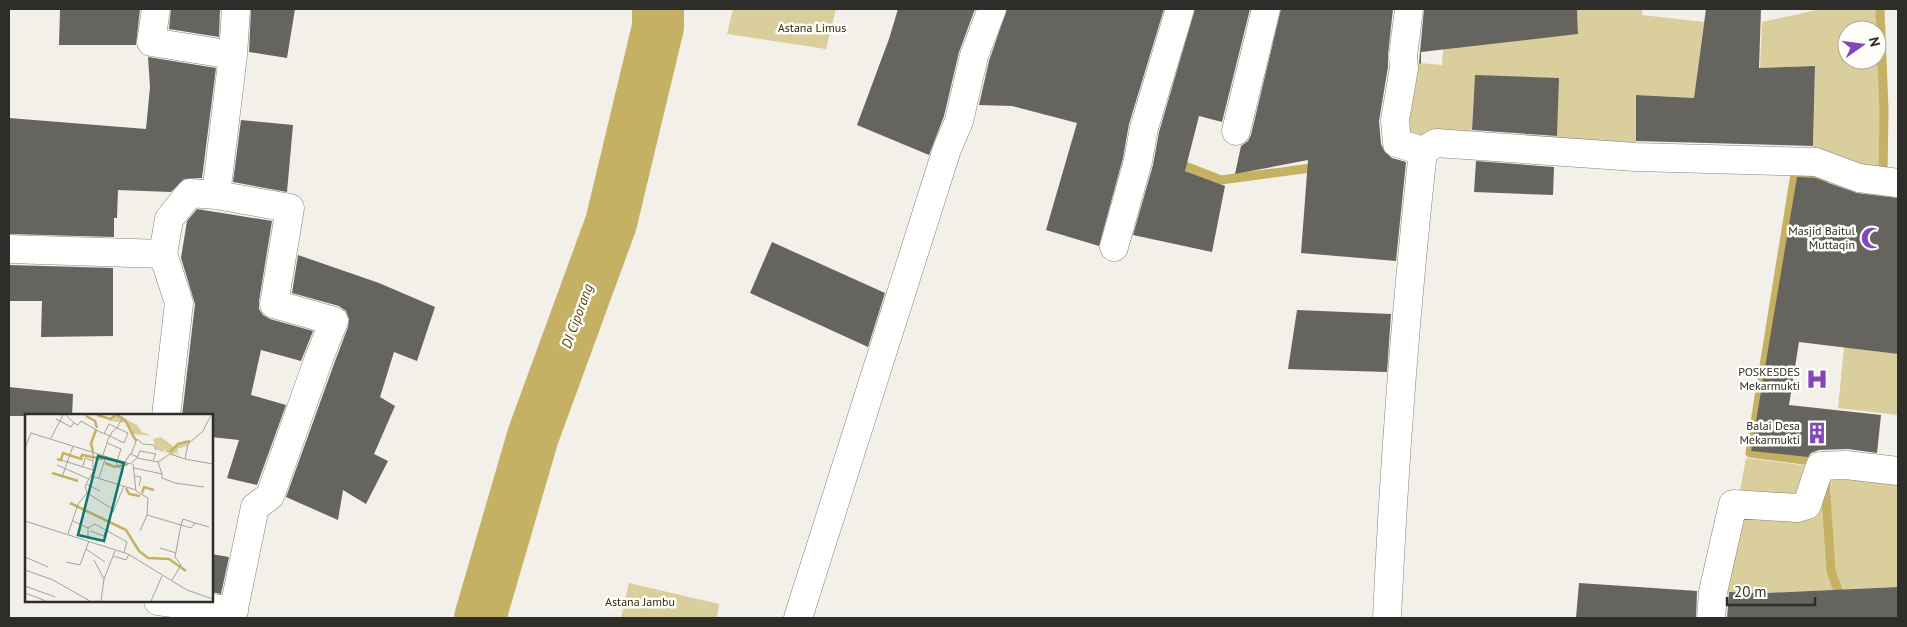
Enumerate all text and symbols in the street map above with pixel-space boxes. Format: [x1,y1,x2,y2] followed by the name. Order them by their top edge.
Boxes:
[778,20,846,35] park label: Astana Limus
[1837,20,1887,70] north arrow
[1865,35,1884,48] text: N
[1788,223,1855,252] place label: Masjid Baitul Muttaqin
[1859,225,1885,251] mosque icon: Masjid Baitul Muttaqin
[557,281,597,351] water label: DI Ciporang
[1738,364,1800,393] place label: POSKESDES Mekarmukti
[1804,366,1830,392] hospital icon: POSKESDES Mekarmukti
[25,414,212,602] inset map
[1739,418,1800,447] place label: Balai Desa Mekarmukti
[1804,420,1830,446] building icon: Balai Desa Mekarmukti
[1727,574,1814,606] scale bar
[1734,582,1767,601] text: 20 m
[605,594,675,609] park label: Astana Jambu

